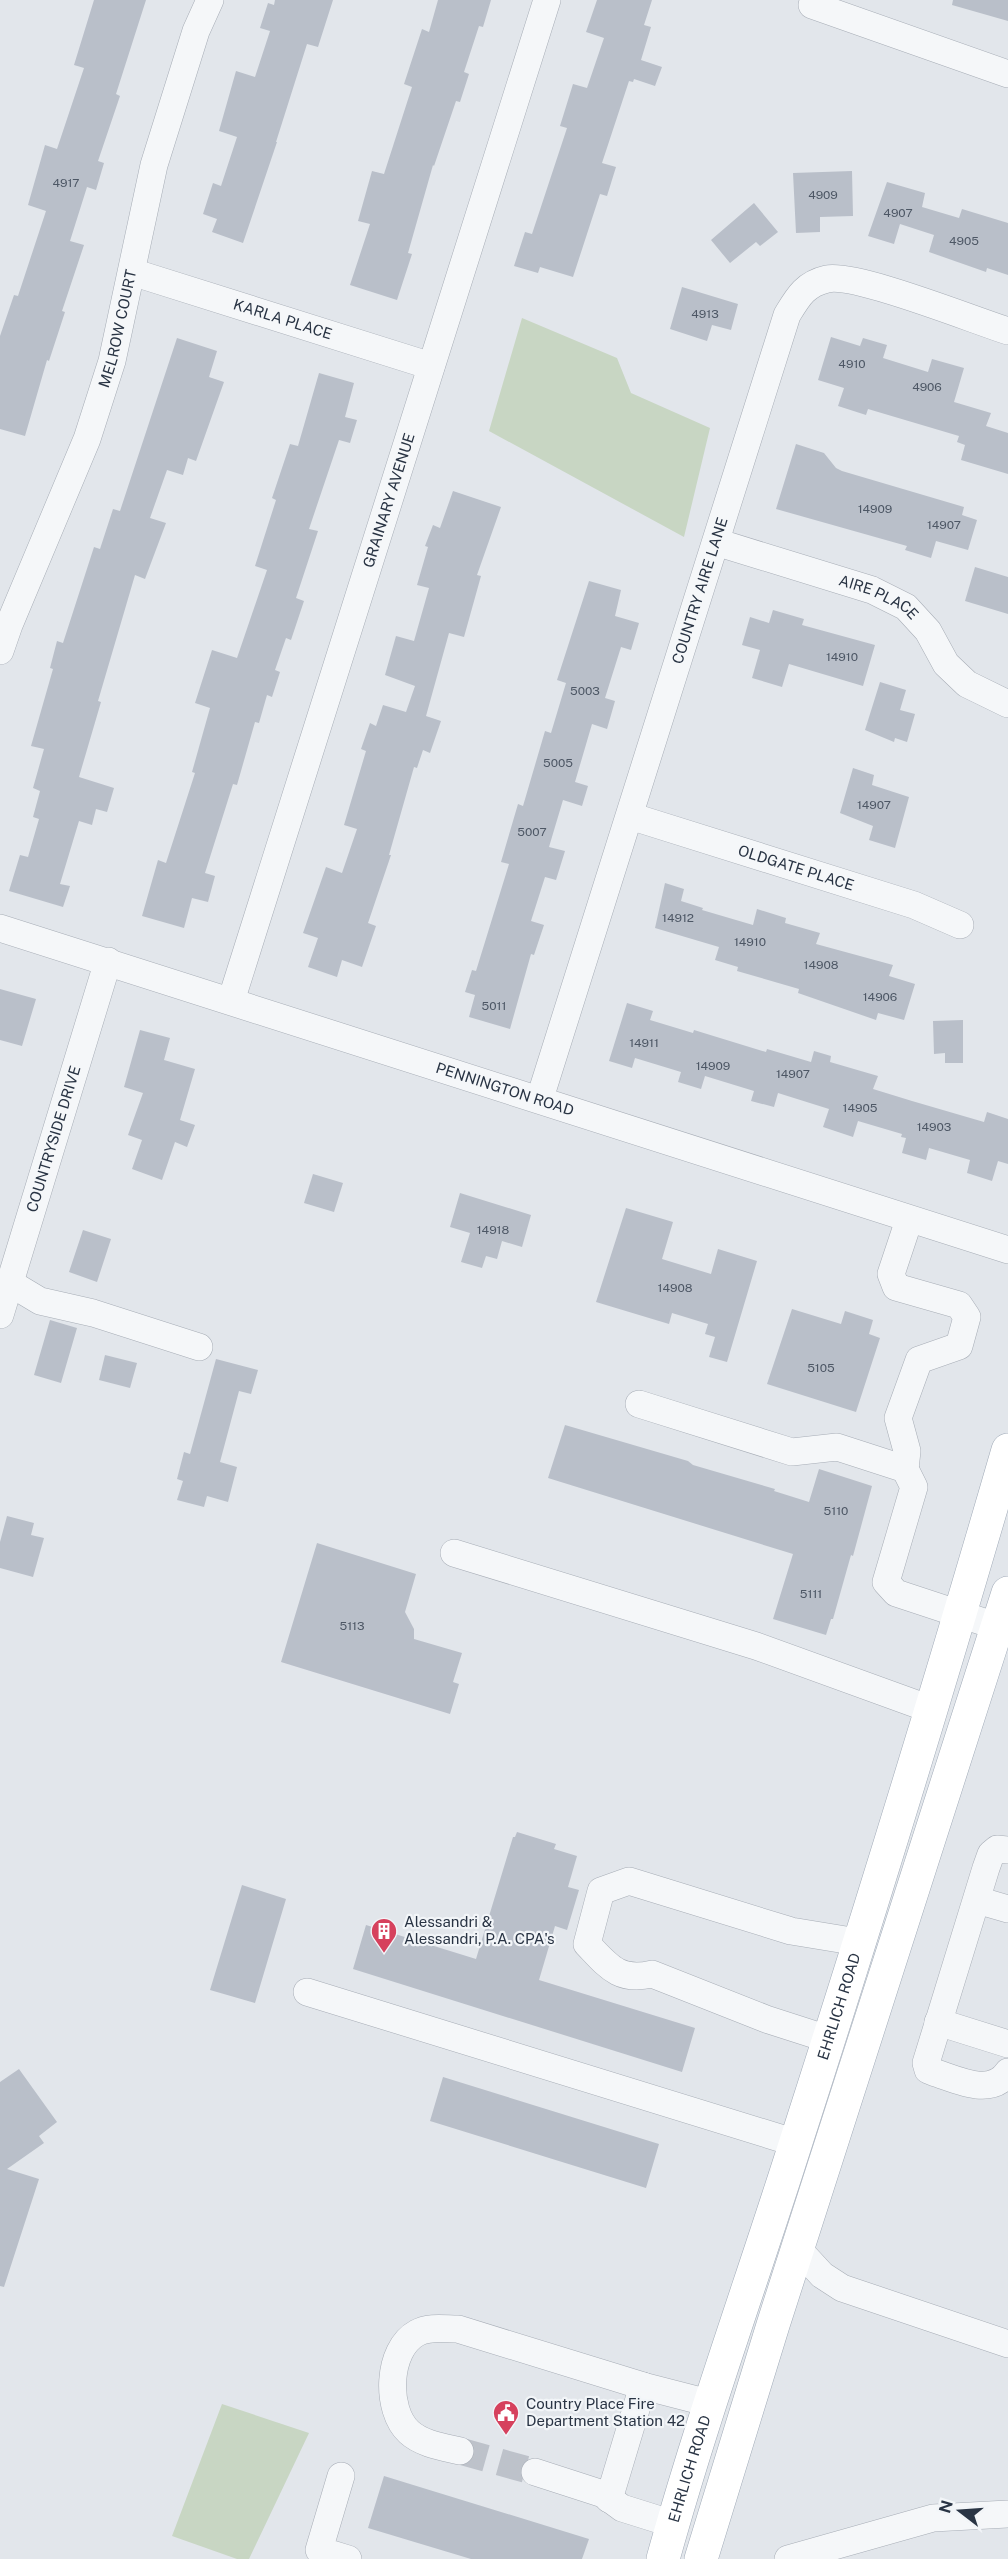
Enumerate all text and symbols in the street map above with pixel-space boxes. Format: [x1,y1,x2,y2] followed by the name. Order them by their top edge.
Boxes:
[52,176,80,190] house number: 4917
[808,188,838,202] house number: 4909
[883,206,913,220] house number: 4907
[949,234,979,248] house number: 4905
[95,268,139,390] street label: MELROW COURT
[231,295,334,342] street label: KARLA PLACE
[691,307,719,321] house number: 4913
[838,357,866,371] house number: 4910
[912,380,942,394] house number: 4906
[359,431,418,570] street label: GRAINARY AVENUE
[858,502,892,516] house number: 14909
[669,515,731,666] street label: COUNTRY AIRE LANE
[927,518,961,532] house number: 14907
[837,571,922,623] street label: AIRE PLACE
[826,650,858,664] house number: 14910
[570,684,600,698] house number: 5003
[543,756,573,770] house number: 5005
[857,798,891,812] house number: 14907
[517,825,547,839] house number: 5007
[736,841,856,894] street label: OLDGATE PLACE
[662,911,694,925] house number: 14912
[734,935,766,949] house number: 14910
[804,958,839,972] house number: 14908
[863,990,897,1004] house number: 14906
[482,999,506,1013] house number: 5011
[629,1036,659,1050] house number: 14911
[434,1059,576,1119] street label: PENNINGTON ROAD
[696,1059,730,1073] house number: 14909
[23,1064,84,1214] street label: COUNTRYSIDE DRIVE
[776,1067,810,1081] house number: 14907
[843,1101,878,1115] house number: 14905
[917,1120,951,1134] house number: 14903
[477,1223,510,1237] house number: 14918
[658,1281,693,1295] house number: 14908
[807,1361,835,1375] house number: 5105
[824,1504,848,1518] house number: 5110
[800,1587,822,1601] house number: 5111
[339,1619,365,1633] house number: 5113
[404,1913,554,1947] place label: Alessandri & Alessandri, P.A. CPA's
[369,1916,399,1954] building icon: Alessandri & Alessandri, P.A. CPA's
[814,1951,864,2062] street label: EHRLICH ROAD
[526,2395,685,2429] place label: Country Place Fire Department Station 42
[491,2398,521,2436] public building icon: Country Place Fire Department Station 42
[665,2413,714,2524] street label: EHRLICH ROAD
[930,2481,990,2541] north arrow
[935,2498,957,2516] text: N

